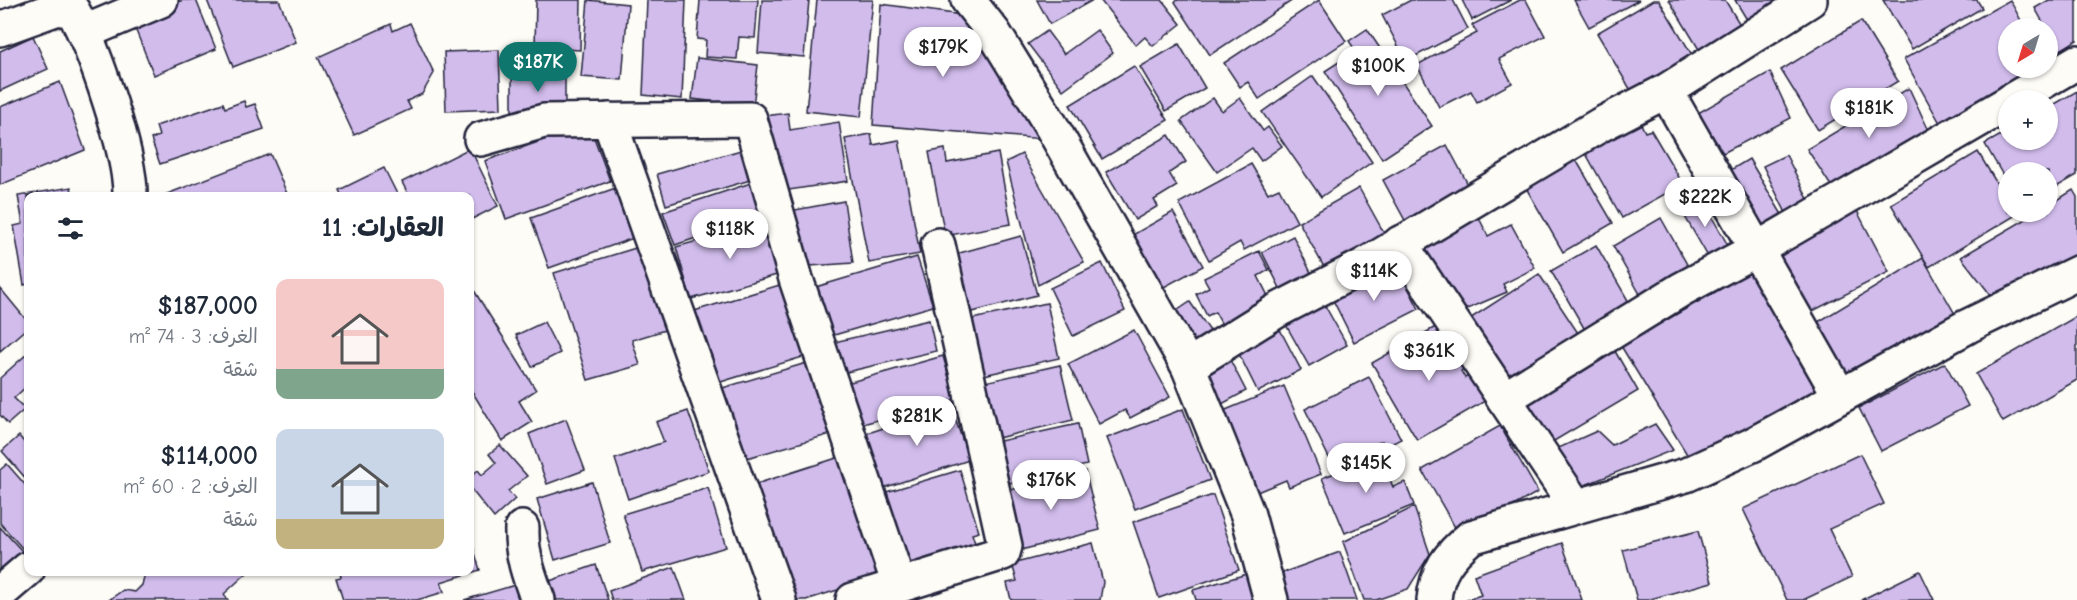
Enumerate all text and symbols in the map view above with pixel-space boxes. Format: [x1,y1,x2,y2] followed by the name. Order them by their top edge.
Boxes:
[1998,18,2058,78] north arrow
[1998,18,2058,222] map controls
[901,27,985,78] pin: $179K
[918,35,968,58] text: $179K
[496,42,580,93] pin: $187K
[1336,46,1420,97] pin: $100K
[513,50,563,73] text: $187K
[1351,54,1405,77] text: $100K
[1827,88,1911,139] pin: $181K
[1998,90,2058,150] button: +
[1844,96,1894,119] text: $181K
[1998,162,2058,222] button: −
[1663,177,1747,228] pin: $222K
[1678,185,1732,208] text: $222K
[688,209,772,260] pin: $118K
[54,212,87,245] icon: filters
[322,213,444,243] text: العقارات: 11
[705,217,755,240] text: $118K
[1332,251,1416,302] pin: $114K
[1350,259,1398,282] text: $114K
[158,291,258,321] text: $187,000
[324,303,396,375] icon: home
[129,325,258,348] text: الغرف: 3 · 74 m²
[1387,331,1471,382] pin: $361K
[1403,339,1455,362] text: $361K
[223,358,258,381] text: شقة
[875,396,959,447] pin: $281K
[891,404,943,427] text: $281K
[160,441,258,471] text: $114,000
[1324,443,1408,494] pin: $145K
[1341,451,1391,474] text: $145K
[324,453,396,525] icon: home
[1009,460,1093,511] pin: $176K
[1026,468,1076,491] text: $176K
[123,475,258,498] text: الغرف: 2 · 60 m²
[223,508,258,531] text: شقة

